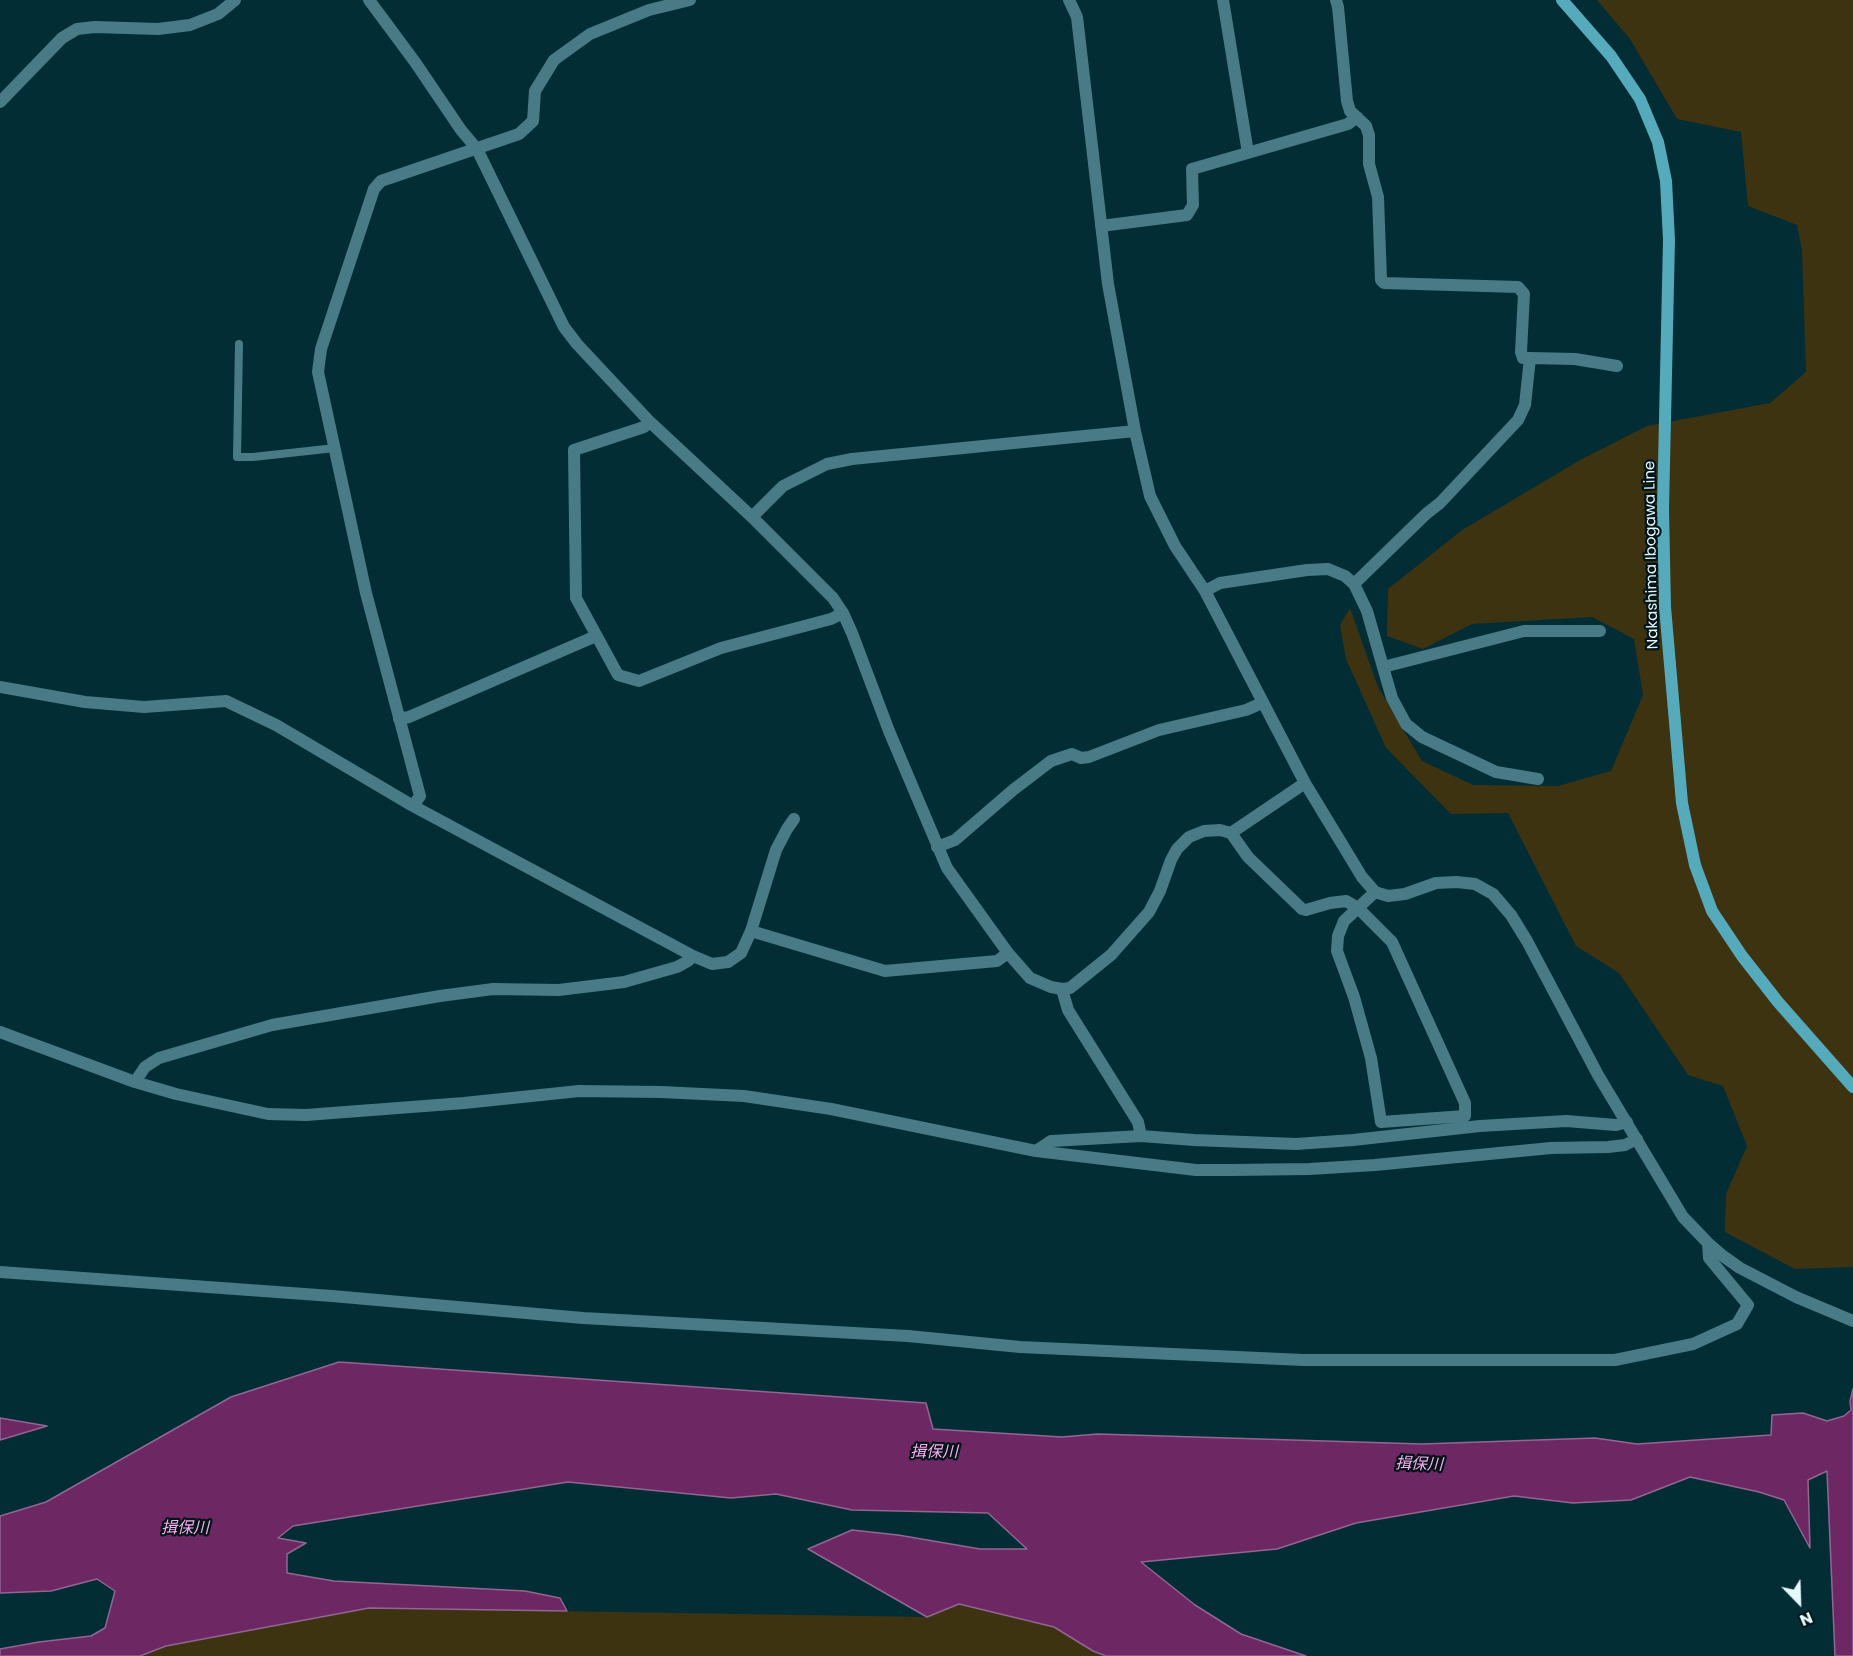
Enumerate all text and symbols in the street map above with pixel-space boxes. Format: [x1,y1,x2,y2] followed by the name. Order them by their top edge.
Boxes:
[1641,461,1663,649] street label: Nakashima Ibogawa Line
[910,1443,958,1463] water label: 揖保川
[1395,1455,1443,1475] water label: 揖保川
[161,1519,209,1539] water label: 揖保川
[1769,1572,1829,1632] north arrow
[1796,1606,1816,1632] text: N

